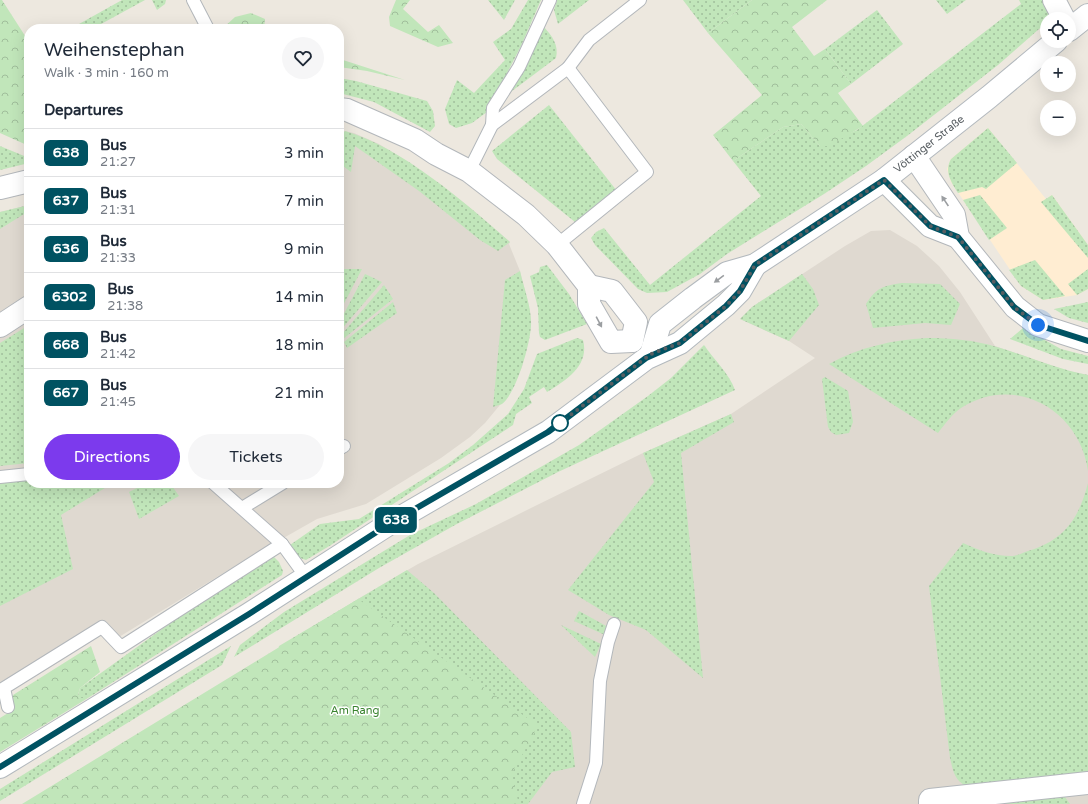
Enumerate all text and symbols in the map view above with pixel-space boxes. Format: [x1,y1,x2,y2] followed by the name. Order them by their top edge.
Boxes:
[1040,12,1076,136] map controls
[1040,12,1076,48] button: locate
[282,37,324,79] button: heart
[44,39,184,61] text: Weihenstephan
[1040,56,1076,92] button: +
[44,65,169,81] text: Walk · 3 min · 160 m
[1040,100,1076,136] button: −
[44,101,123,119] text: Departures
[891,112,967,176] street label: Vöttinger Straße
[100,136,127,154] text: Bus
[53,144,79,161] text: 638
[284,144,324,162] text: 3 min
[100,154,136,170] text: 21:27
[100,184,127,202] text: Bus
[53,192,79,209] text: 637
[284,192,324,210] text: 7 min
[941,195,948,207] one-way arrow
[100,202,136,218] text: 21:31
[100,232,127,250] text: Bus
[53,240,79,257] text: 636
[284,240,324,258] text: 9 min
[100,250,136,266] text: 21:33
[714,275,724,283] one-way arrow
[107,280,134,298] text: Bus
[52,288,87,305] text: 6302
[275,288,324,306] text: 14 min
[107,298,143,314] text: 21:38
[1028,315,1048,335] your location
[596,317,603,328] one-way arrow
[100,328,127,346] text: Bus
[53,336,79,353] text: 668
[275,336,324,354] text: 18 min
[100,346,136,362] text: 21:42
[100,376,127,394] text: Bus
[53,384,79,401] text: 667
[275,384,324,402] text: 21 min
[100,394,136,410] text: 21:45
[551,414,569,432] unlabelled marker
[44,434,180,480] button: Directions
[188,434,324,480] button: Tickets
[373,507,419,533] line badge: 638
[383,511,409,528] text: 638
[331,704,379,717] park label: Am Rang

